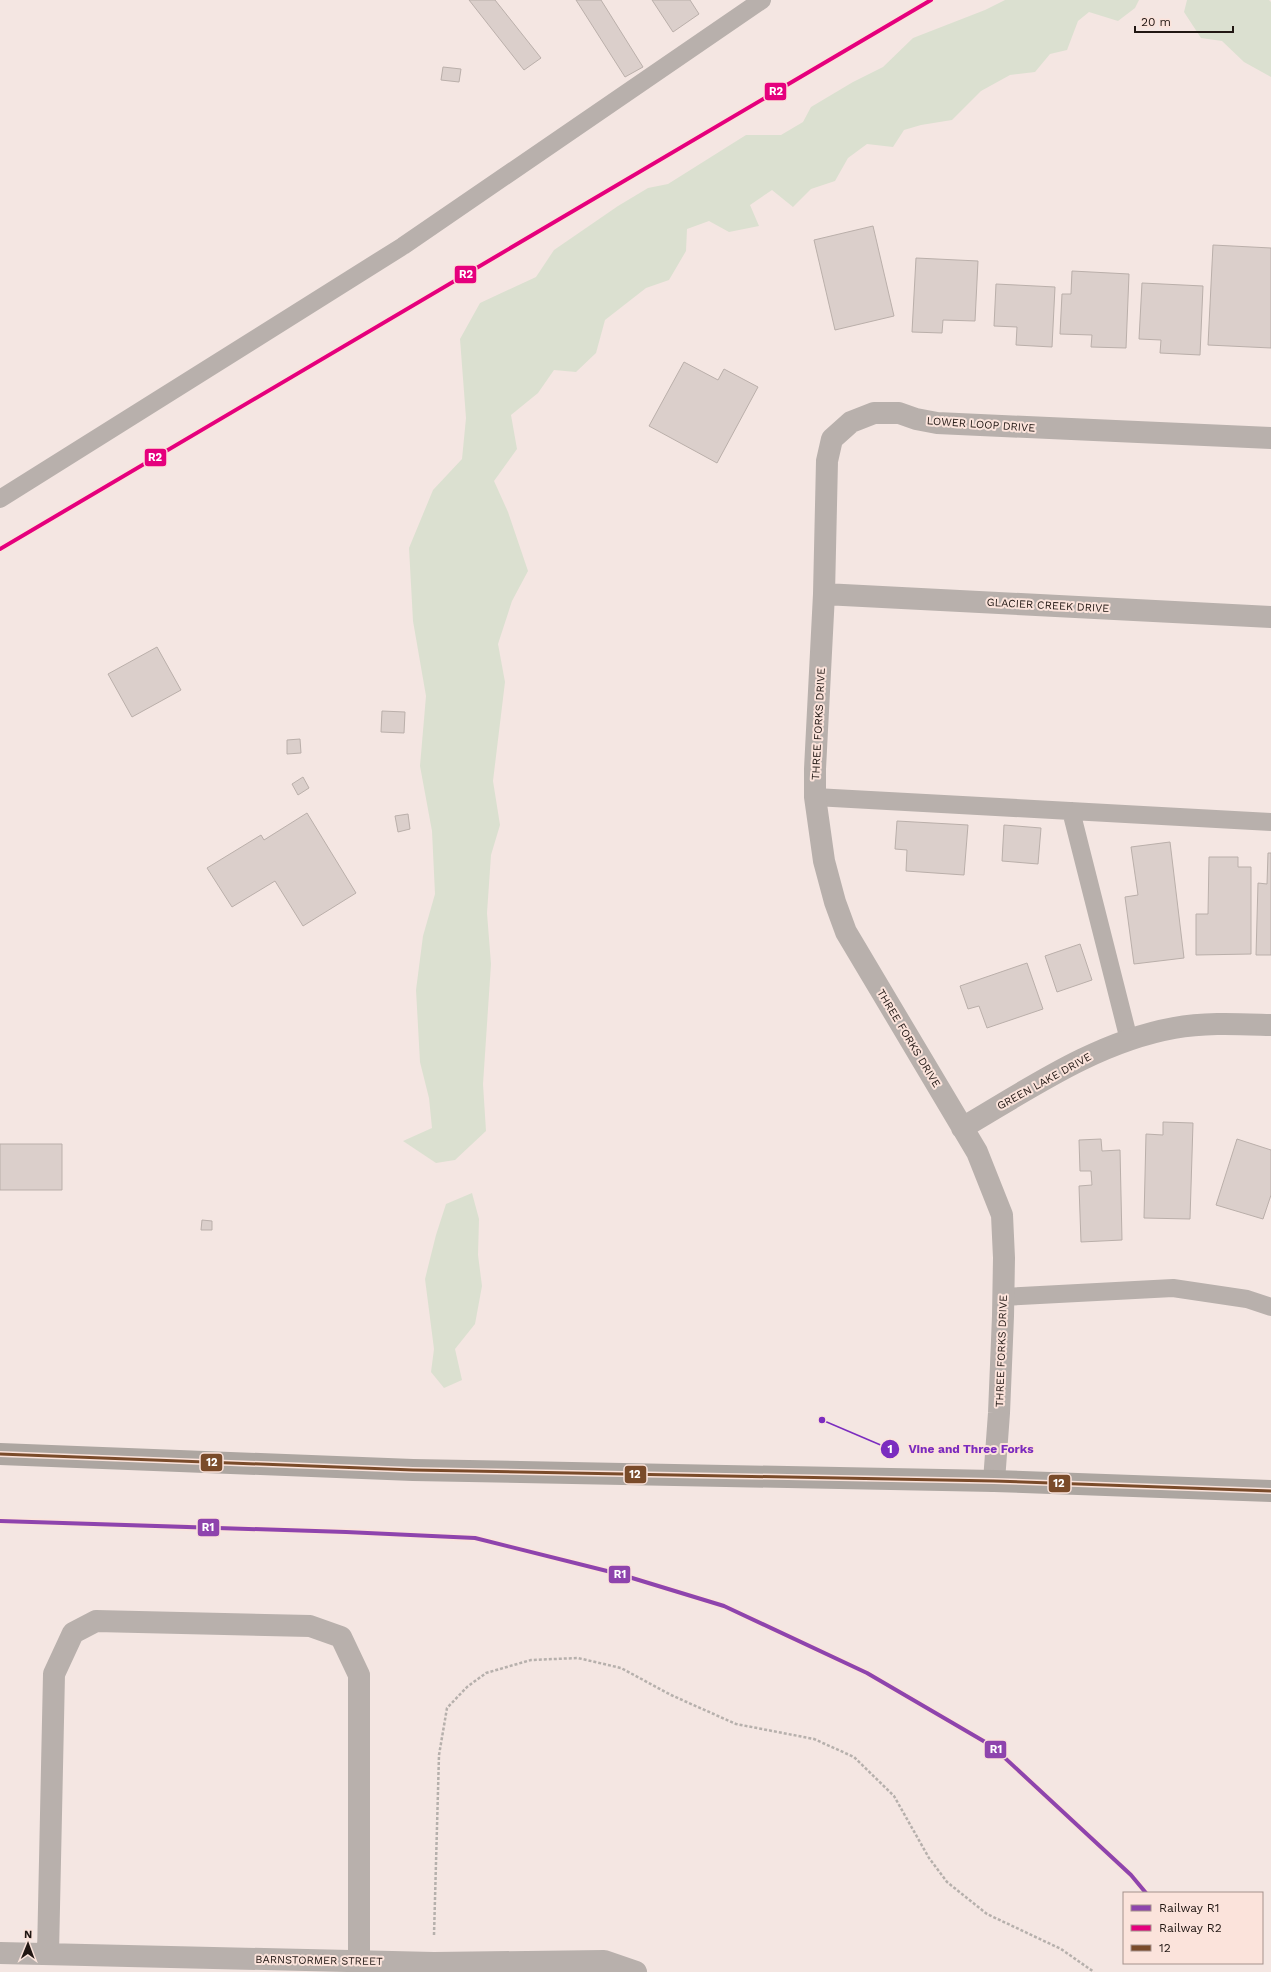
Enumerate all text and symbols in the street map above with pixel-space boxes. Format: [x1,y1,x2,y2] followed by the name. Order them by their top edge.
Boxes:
[1135,8,1233,34] scale bar
[1141,15,1171,29] text: 20 m
[764,82,787,101] line badge: R2
[769,85,784,98] text: R2
[454,265,477,284] line badge: R2
[459,268,474,281] text: R2
[926,414,1036,435] street label: LOWER LOOP DRIVE
[144,448,167,467] line badge: R2
[148,451,163,464] text: R2
[986,596,1110,615] street label: GLACIER CREEK DRIVE
[809,668,828,780] street label: THREE FORKS DRIVE
[874,987,943,1090] street label: THREE FORKS DRIVE
[995,1050,1094,1113] street label: GREEN LAKE DRIVE
[993,1295,1010,1407] street label: THREE FORKS DRIVE
[880,1437,1042,1461] callout: Vine and Three Forks
[887,1442,893,1456] text: 1
[908,1442,1034,1456] text: Vine and Three Forks
[200,1453,223,1472] line badge: 12
[206,1456,218,1469] text: 12
[624,1465,647,1484] line badge: 12
[629,1468,641,1481] text: 12
[1048,1474,1071,1493] line badge: 12
[1053,1477,1065,1490] text: 12
[197,1518,220,1537] line badge: R1
[202,1521,214,1534] text: R1
[608,1565,631,1584] line badge: R1
[614,1568,626,1581] text: R1
[984,1740,1007,1759] line badge: R1
[990,1743,1002,1756] text: R1
[1123,1892,1263,1964] legend
[1159,1901,1219,1915] text: Railway R1
[1159,1921,1222,1935] text: Railway R2
[8,1924,48,1964] north arrow
[24,1928,32,1941] text: N
[1159,1941,1171,1955] text: 12
[255,1953,383,1968] street label: BARNSTORMER STREET

